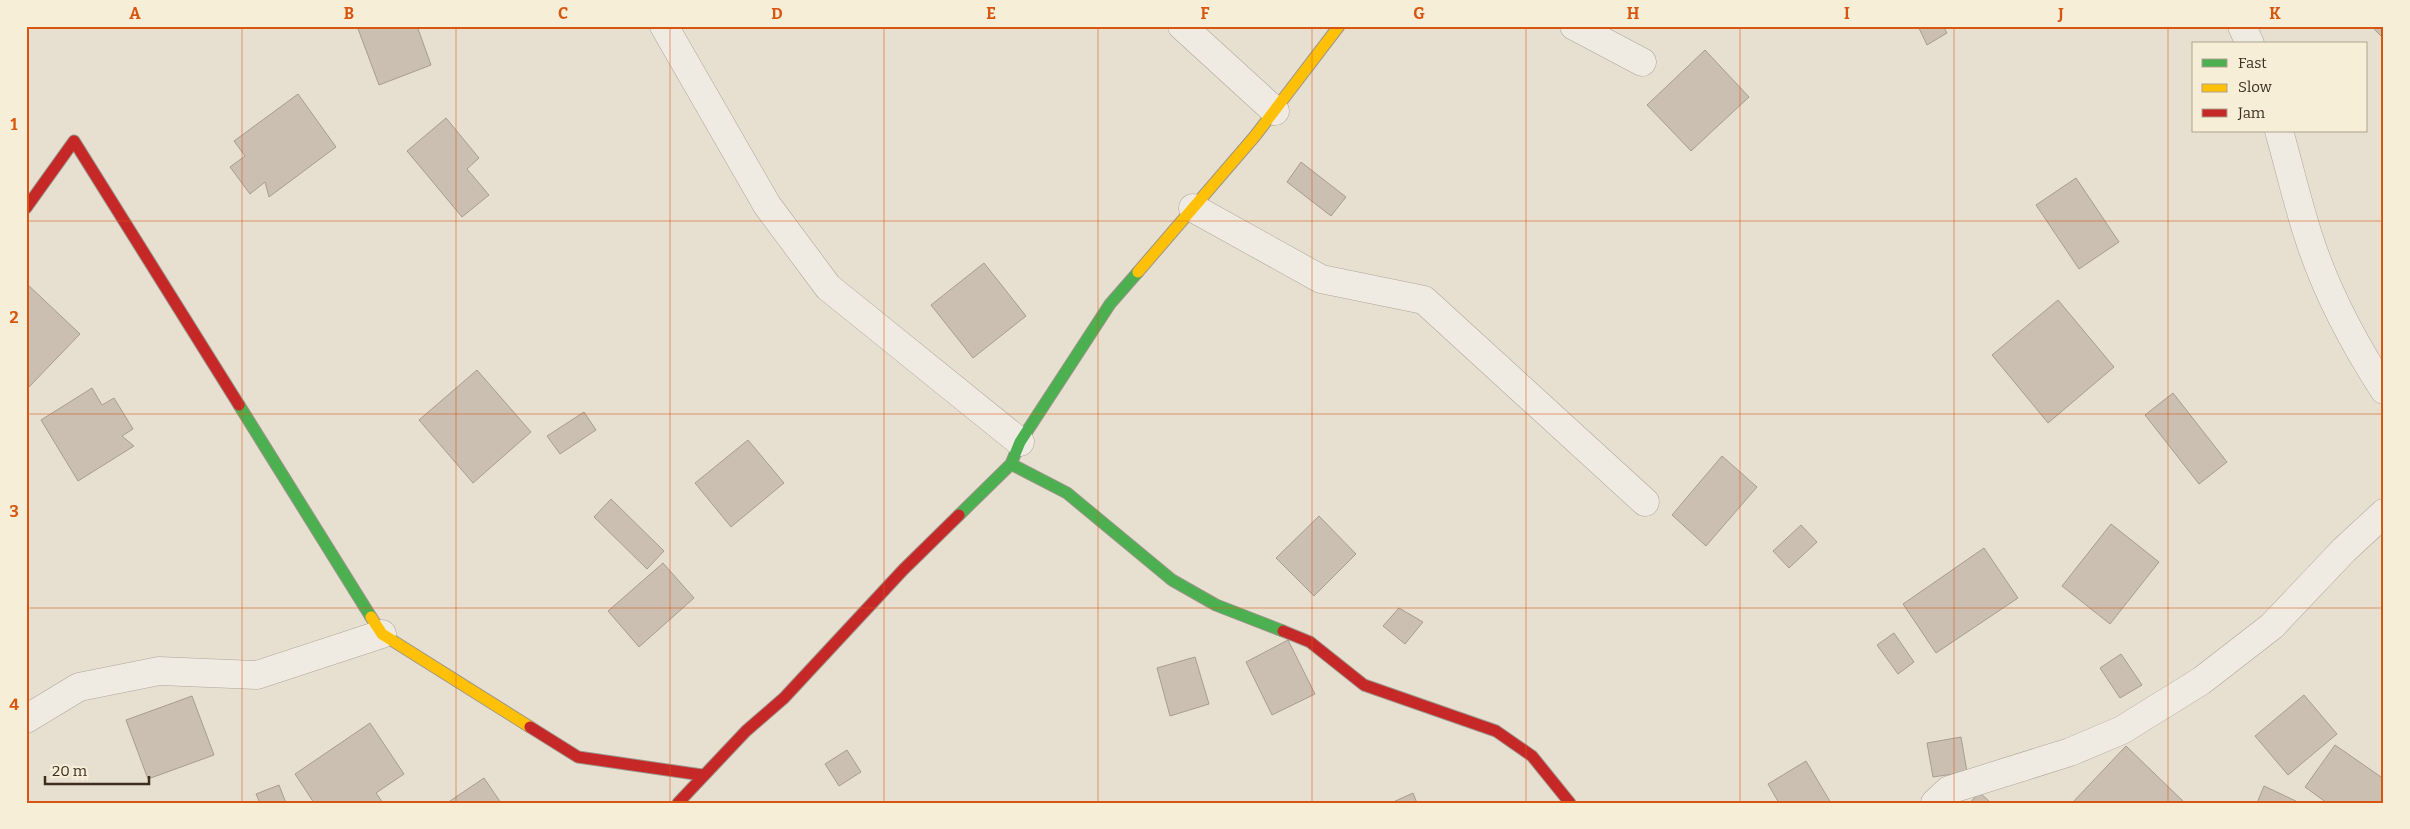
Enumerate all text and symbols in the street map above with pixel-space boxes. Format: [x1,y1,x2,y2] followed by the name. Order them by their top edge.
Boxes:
[129,4,141,23] text: A
[344,4,354,23] text: B
[558,4,568,23] text: C
[771,4,783,23] text: D
[986,4,996,23] text: E
[1201,4,1210,23] text: F
[1413,4,1425,23] text: G
[1627,4,1640,23] text: H
[1844,4,1850,23] text: I
[2057,4,2064,23] text: J
[2269,4,2281,23] text: K
[2192,42,2368,132] legend
[2238,54,2267,72] text: Fast
[2238,78,2273,96] text: Slow
[2237,104,2266,122] text: Jam
[11,115,18,134] text: 1
[9,308,19,327] text: 2
[9,502,19,521] text: 3
[9,695,19,714] text: 4
[45,754,149,786] scale bar
[52,762,88,780] text: 20 m

